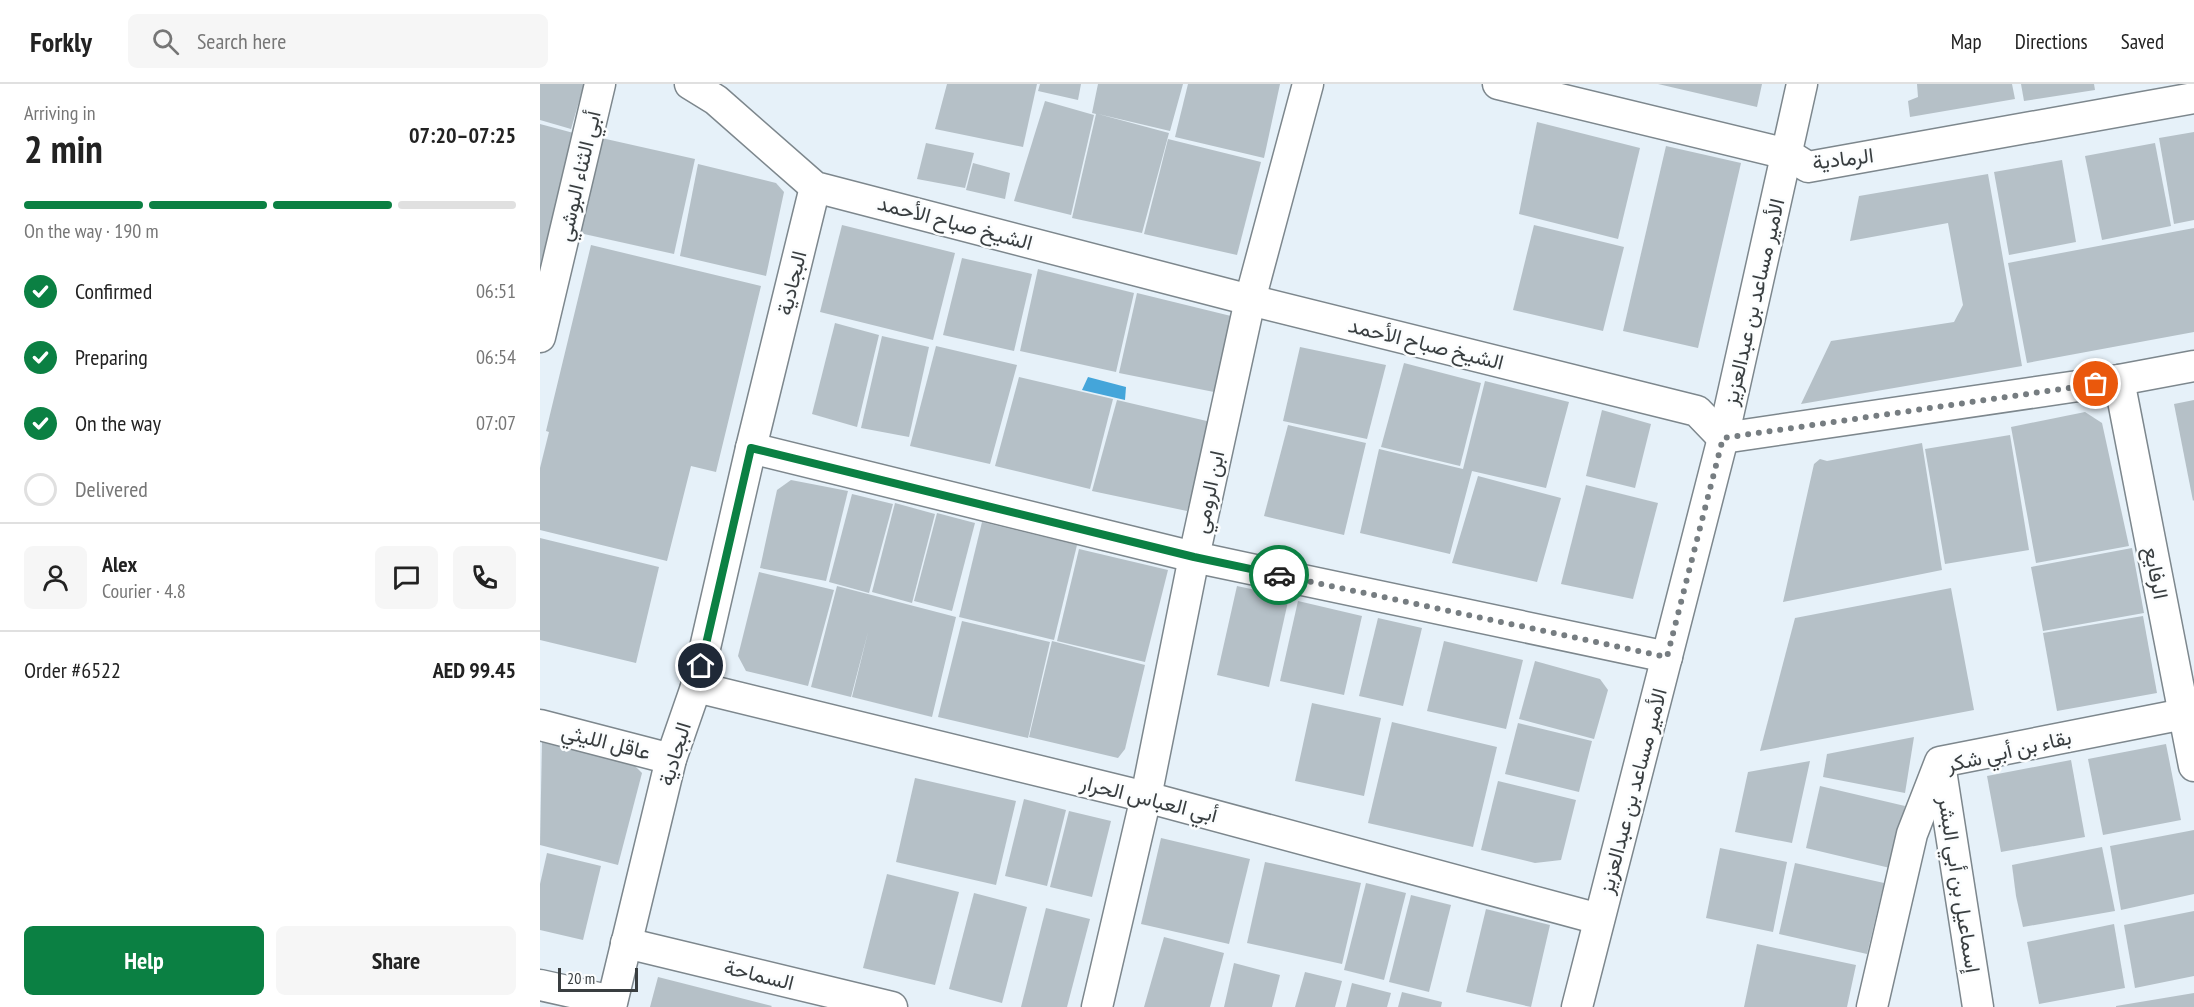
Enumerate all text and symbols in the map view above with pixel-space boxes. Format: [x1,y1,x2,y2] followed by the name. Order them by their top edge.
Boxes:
[128,14,548,68] search box
[30,23,92,60] text: Forkly
[149,25,182,58] icon: search
[197,27,286,55] text: Search here
[1951,28,1982,55] text: Map
[2015,28,2088,55] text: Directions
[2121,28,2164,55] text: Saved
[24,100,96,126] text: Arriving in
[550,108,611,245] street label: أبي الثناء البوشي
[409,121,516,149] text: 07:20–07:25
[24,123,103,174] text: 2 min
[1811,141,1875,176] street label: الرمادية
[874,189,1036,257] street label: الشيخ صباح الأحمد
[1716,196,1790,409] street label: الأمير مساعد بن عبدالعزيز
[24,218,159,244] text: On the way · 190 m
[770,248,813,318] street label: البجادية
[24,275,57,308] icon: check
[75,277,152,305] text: Confirmed
[476,278,516,304] text: 06:51
[1345,311,1507,377] street label: الشيخ صباح الأحمد
[24,341,57,374] icon: check
[75,343,148,371] text: Preparing
[476,344,516,370] text: 06:54
[2070,358,2121,409] pin
[2079,367,2112,400] icon: bag
[24,407,57,440] icon: check
[75,409,161,437] text: On the way
[476,410,516,436] text: 07:07
[1187,448,1234,537] street label: ابن الرومي
[75,475,148,503] text: Delivered
[2137,544,2175,602] street label: الرفايع
[1249,545,1309,605] courier
[24,546,87,609] button: person
[375,546,438,609] button: chat
[453,546,516,609] button: phone
[102,550,137,578] text: Alex
[1263,559,1296,592] icon: car
[102,578,186,604] text: Courier · 4.8
[675,640,726,691] pin
[684,649,717,682] icon: home
[24,656,121,684] text: Order #6522
[433,656,516,684] text: AED 99.45
[1592,685,1673,897] street label: الأمير مساعد بن عبدالعزيز
[558,717,654,769] street label: عاقل الليثي
[652,719,697,789] street label: البجادية
[1943,723,2075,782] street label: بقاء بن أبي شكر
[1076,768,1220,832] street label: أبي العباس الحرار
[1928,794,1987,976] street label: إسماعيل بن أبي البشر
[24,926,264,995] button: Help
[276,926,516,995] button: Share
[721,953,797,996] street label: السماحة
[558,965,638,992] scale bar
[567,968,595,988] text: 20 m

